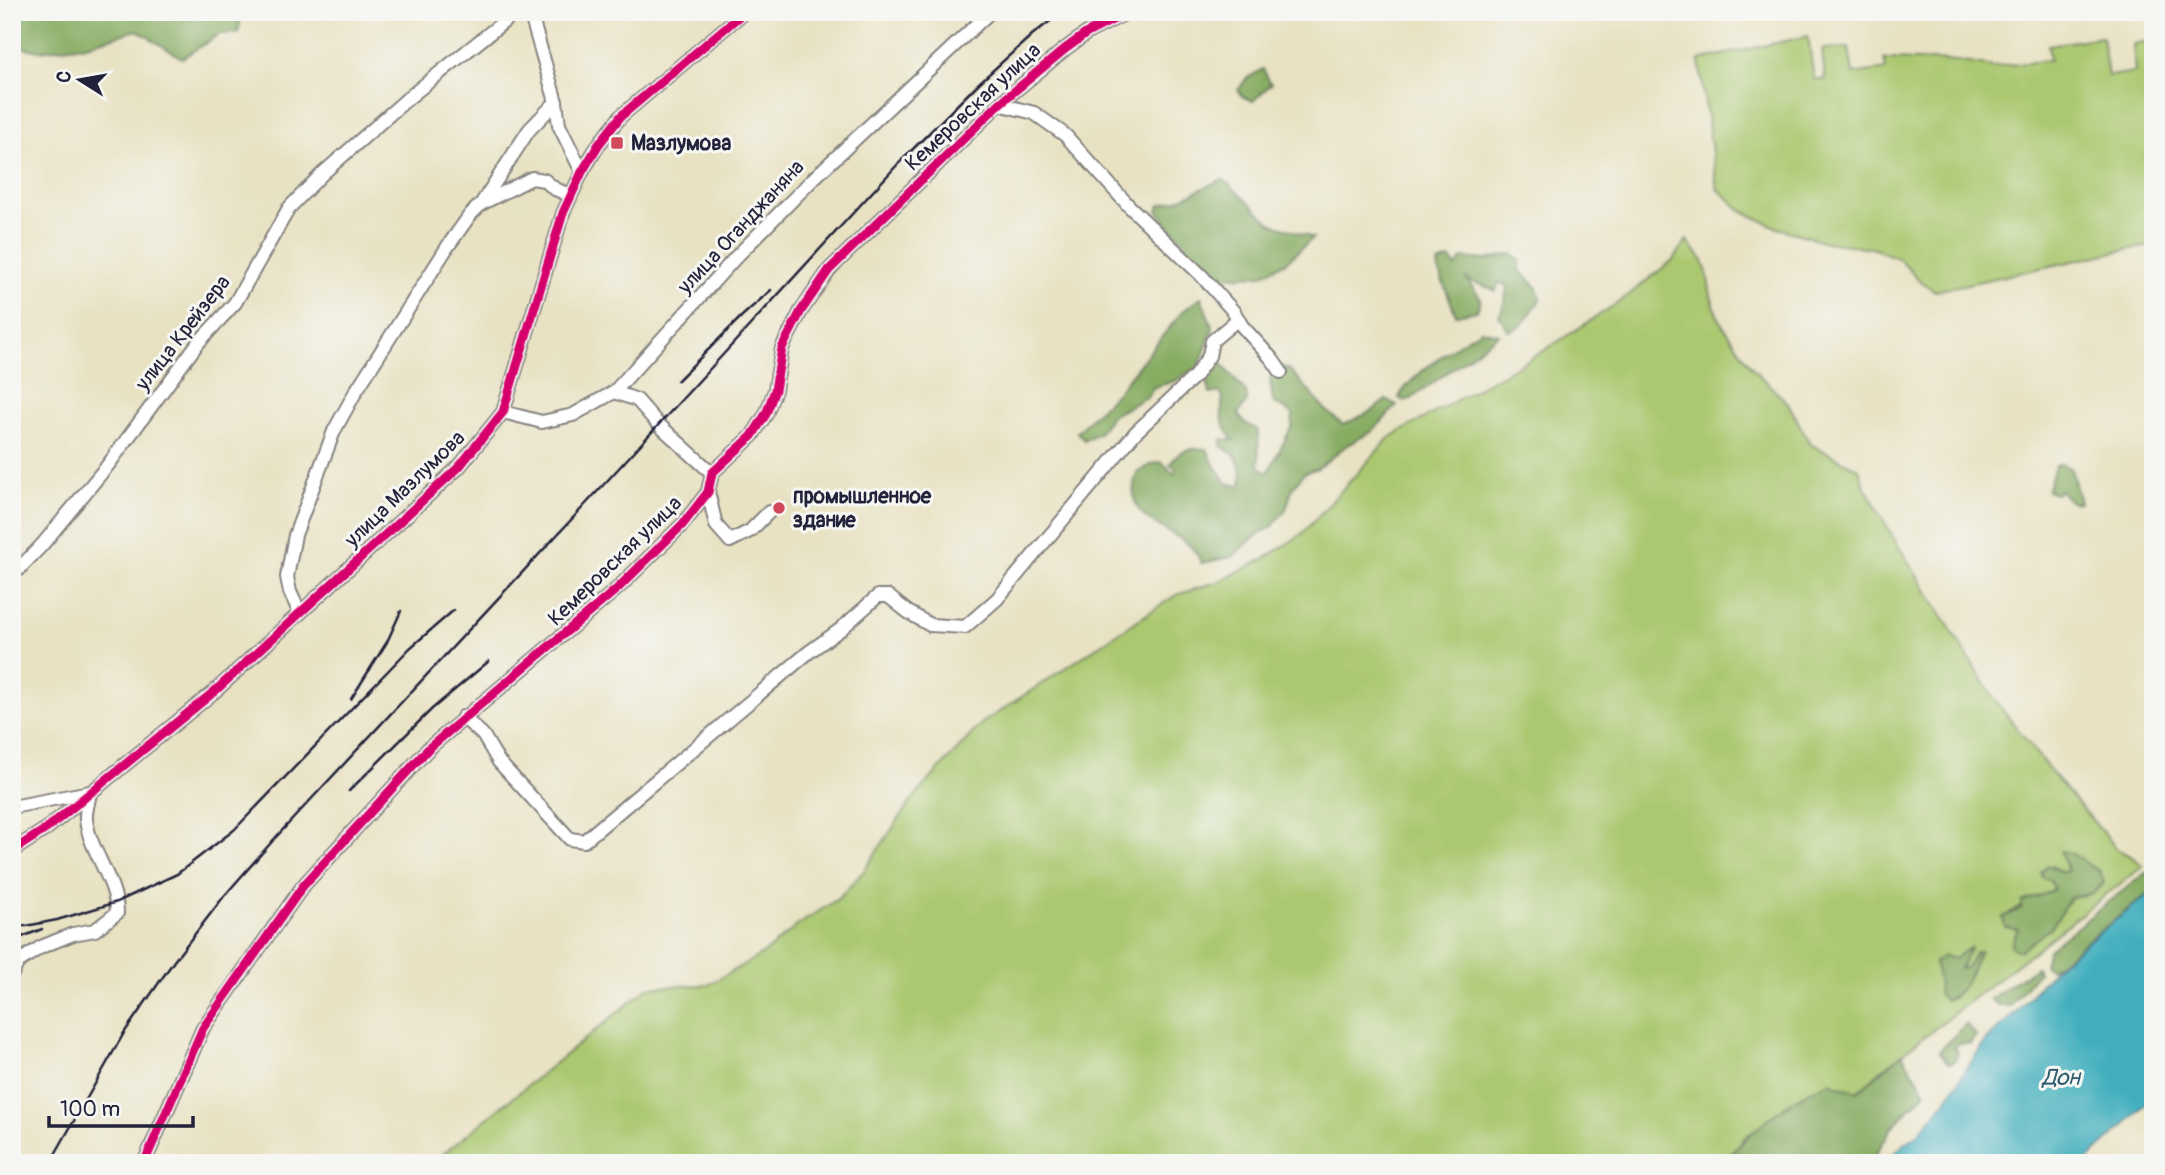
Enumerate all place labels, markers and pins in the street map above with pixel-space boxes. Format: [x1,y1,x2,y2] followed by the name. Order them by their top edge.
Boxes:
[631,130,731,157] place label: Мазлумова
[609,135,625,151] marker: Мазлумова
[793,483,932,534] place label: промышленное здание
[771,500,787,516] marker: промышленное здание

